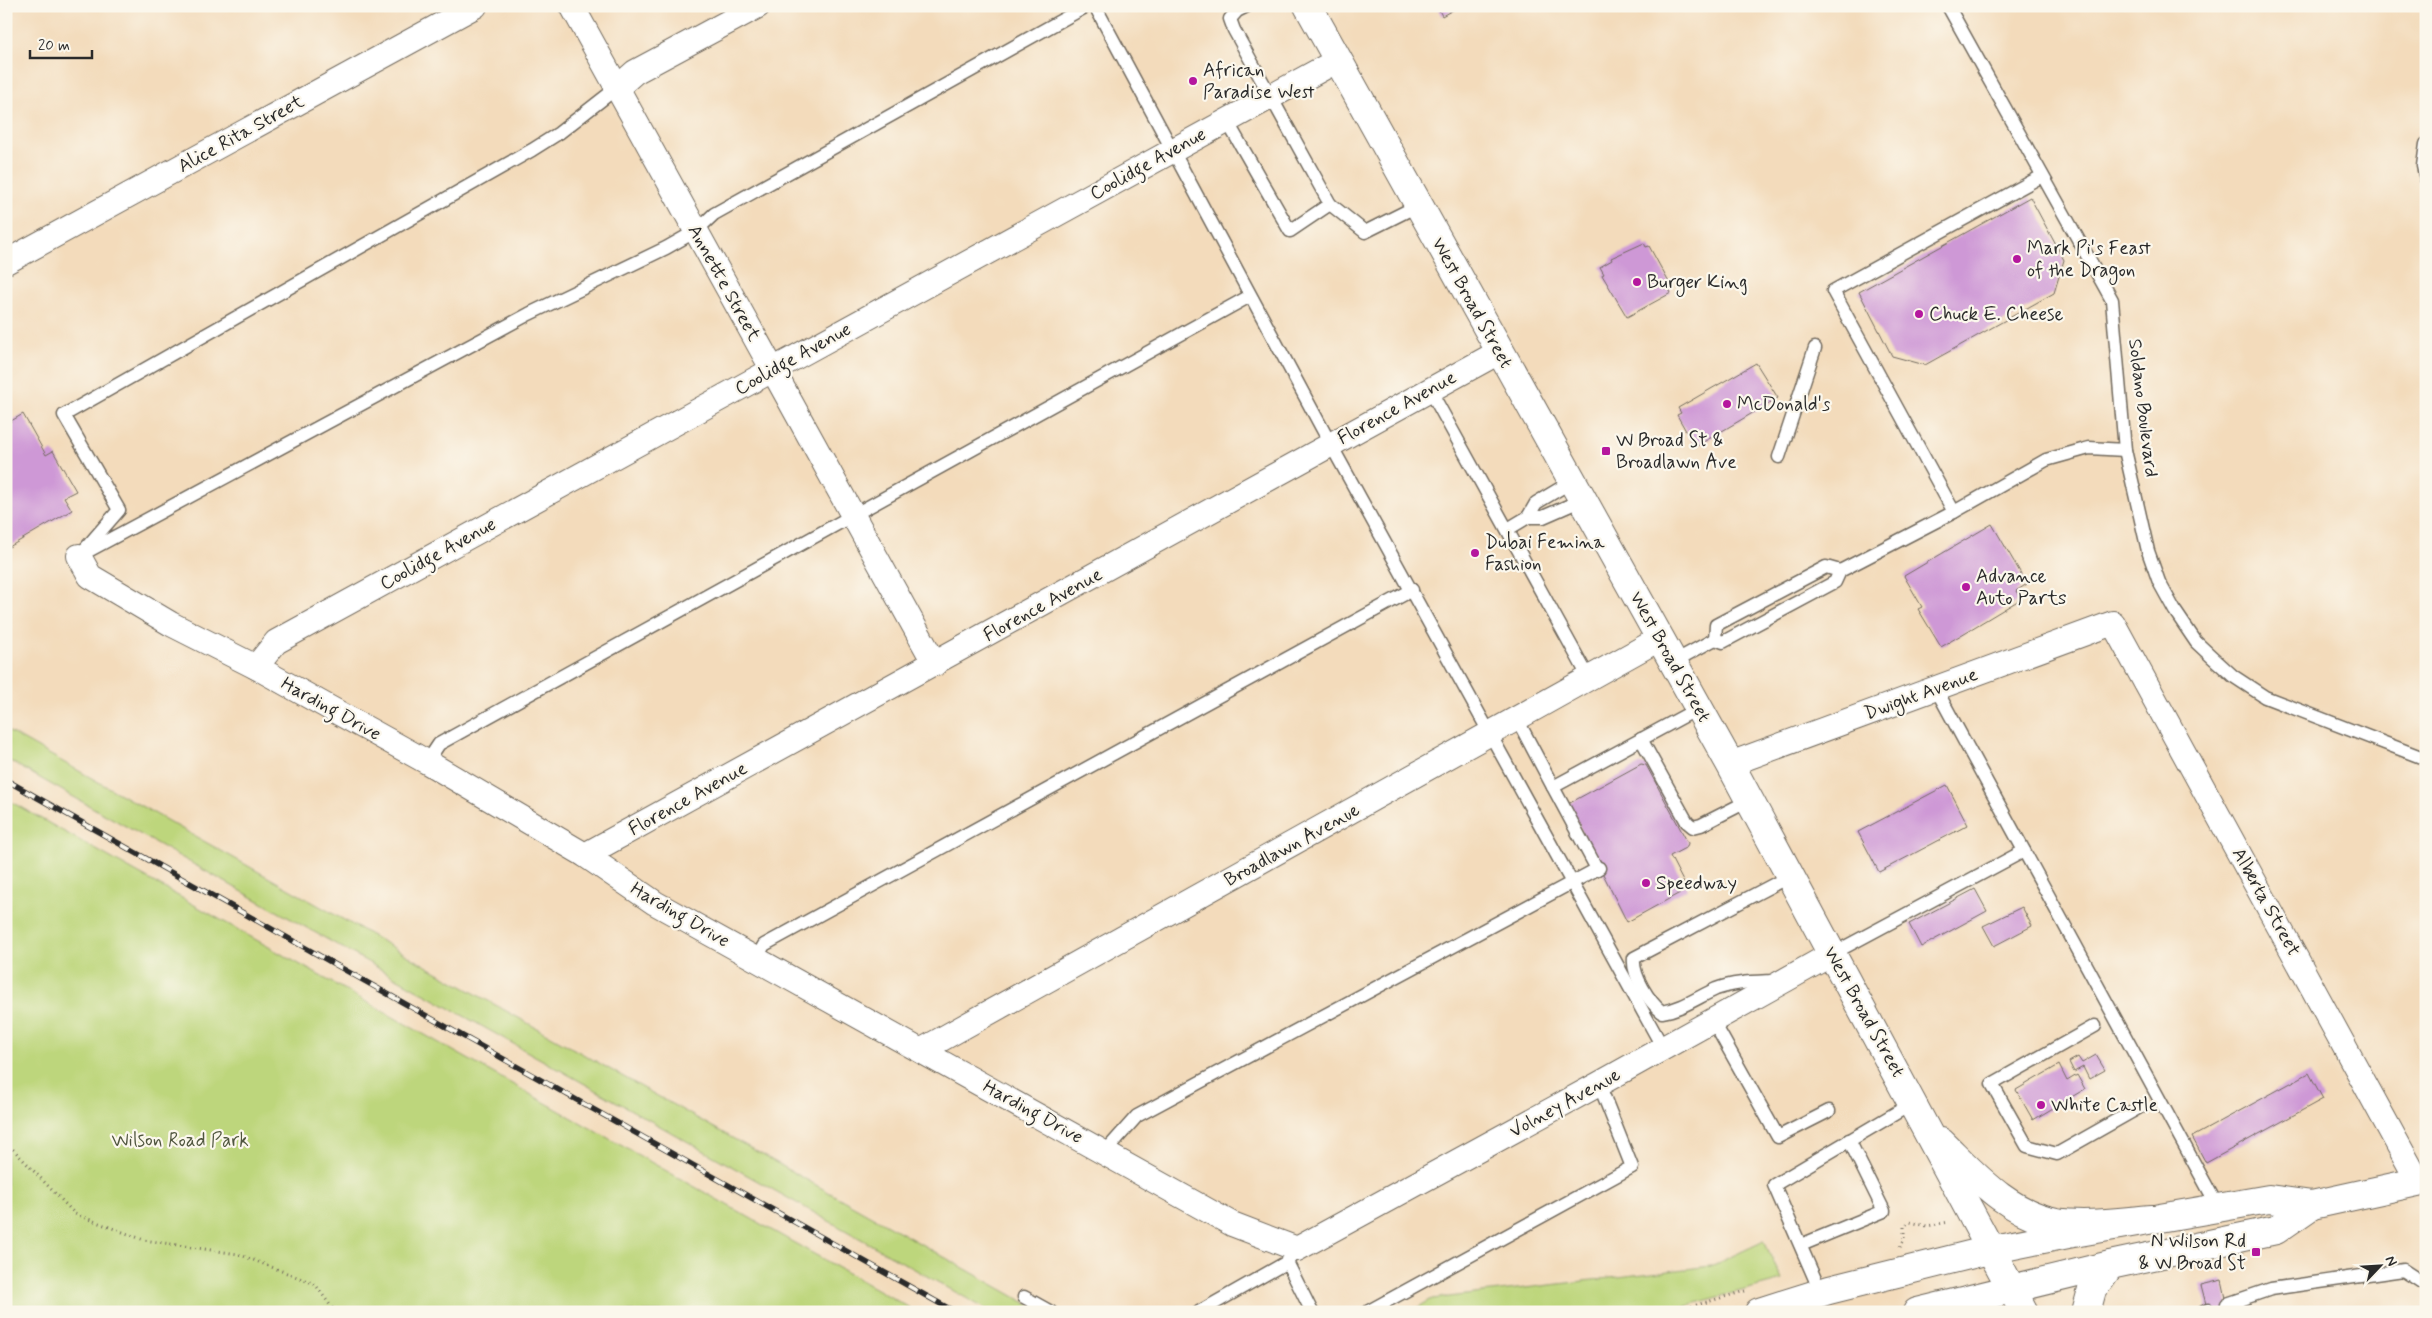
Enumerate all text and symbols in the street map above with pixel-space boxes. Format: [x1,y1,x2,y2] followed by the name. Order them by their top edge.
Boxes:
[30,28,92,60] scale bar
[38,36,70,56] text: 20 m
[1203,58,1315,105] place label: African Paradise West
[1187,75,1199,87] marker: African Paradise West
[174,89,308,179] street label: Alice Rita Street
[1085,122,1212,209] street label: Coolidge Avenue
[682,220,766,346] street label: Annette Street
[1426,233,1518,373] street label: West Broad Street
[2027,236,2151,285] place label: Mark Pi's Feast of the Dragon
[2011,253,2023,265] marker: Mark Pi's Feast of the Dragon
[1647,270,1748,297] place label: Burger King
[1631,276,1643,288] marker: Burger King
[1929,302,2064,327] place label: Chuck E. Cheese
[1913,308,1925,320] marker: Chuck E. Cheese
[730,317,857,404] street label: Coolidge Avenue
[2122,337,2164,479] street label: Soldano Boulevard
[1333,365,1461,451] street label: Florence Avenue
[1737,392,1831,417] place label: McDonald's
[1721,398,1733,410] marker: McDonald's
[1616,428,1737,475] place label: W Broad St & Broadlawn Ave
[1600,445,1612,457] marker: W Broad St & Broadlawn Ave
[375,512,502,599] street label: Coolidge Avenue
[1485,530,1605,577] place label: Dubai Femina Fashion
[1469,547,1481,559] marker: Dubai Femina Fashion
[979,562,1107,648] street label: Florence Avenue
[1976,564,2066,611] place label: Advance Auto Parts
[1960,581,1972,593] marker: Advance Auto Parts
[1624,587,1716,727] street label: West Broad Street
[1861,662,1982,728] street label: Dwight Avenue
[275,671,386,749] street label: Harding Drive
[624,756,752,842] street label: Florence Avenue
[1220,797,1364,893] street label: Broadlawn Avenue
[2226,843,2306,961] street label: Alberta Street
[1656,871,1737,896] place label: Speedway
[624,876,734,956] street label: Harding Drive
[1640,877,1652,889] marker: Speedway
[1818,942,1910,1082] street label: West Broad Street
[1505,1062,1625,1145] street label: Volney Avenue
[977,1074,1088,1152] street label: Harding Drive
[2051,1093,2158,1118] place label: White Castle
[2035,1099,2047,1111] marker: White Castle
[111,1128,249,1153] park label: Wilson Road Park
[2139,1229,2246,1276] place label: N Wilson Rd & W Broad St
[2354,1240,2404,1290] north arrow
[2250,1246,2262,1258] marker: N Wilson Rd & W Broad St
[2381,1253,2401,1269] text: N

